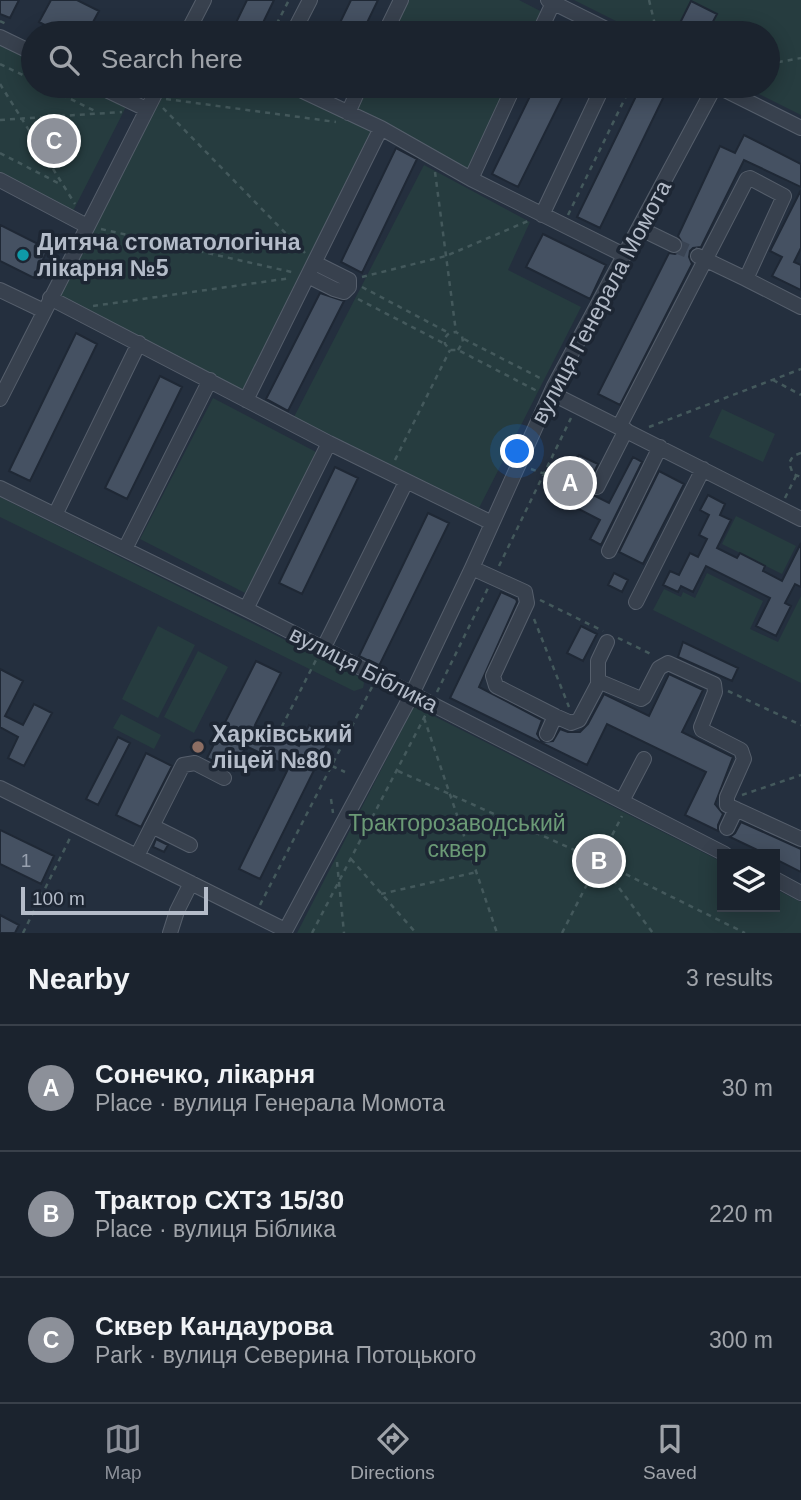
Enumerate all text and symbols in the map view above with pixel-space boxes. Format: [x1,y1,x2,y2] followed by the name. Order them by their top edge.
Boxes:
[21,21,780,98] search box
[45,41,83,79] icon: search
[101,44,243,74] text: Search here
[31,115,77,167] pin: C
[526,176,676,428] street label: вулиця Генерала Момота
[37,229,301,281] place label: Дитяча стоматологiчна лiкарня №5
[15,247,31,263] marker: Дитяча стоматологiчна лiкарня №5
[500,434,534,468] your location
[547,457,593,509] pin: A
[285,620,443,718] street label: вулиця Біблика
[212,721,352,773] place label: Харківський ліцей №80
[190,739,206,755] marker: Харківський ліцей №80
[348,810,566,862] park label: Тракторозаводський сквер
[576,835,622,887] pin: B
[717,849,780,912] map controls
[717,849,780,912] button: layers
[21,850,31,871] house number: 1
[21,884,208,916] scale bar
[32,888,85,909] text: 100 m
[28,962,130,995] text: Nearby
[686,965,773,991] text: 3 results
[95,1059,315,1089] text: Сонечко, лікарня
[43,1075,59,1101] text: A
[722,1075,773,1101] text: 30 m
[95,1090,445,1116] text: Place · вулиця Генерала Момота
[95,1185,344,1215] text: Трактор СХТЗ 15/30
[43,1201,59,1227] text: B
[709,1201,773,1227] text: 220 m
[95,1216,336,1242] text: Place · вулиця Біблика
[95,1311,333,1341] text: Сквер Кандаурова
[43,1327,59,1353] text: C
[709,1327,773,1353] text: 300 m
[95,1342,476,1368] text: Park · вулиця Северина Потоцького
[104,1420,142,1484] tab: Map
[350,1420,435,1484] tab: Directions
[643,1420,697,1484] tab: Saved

